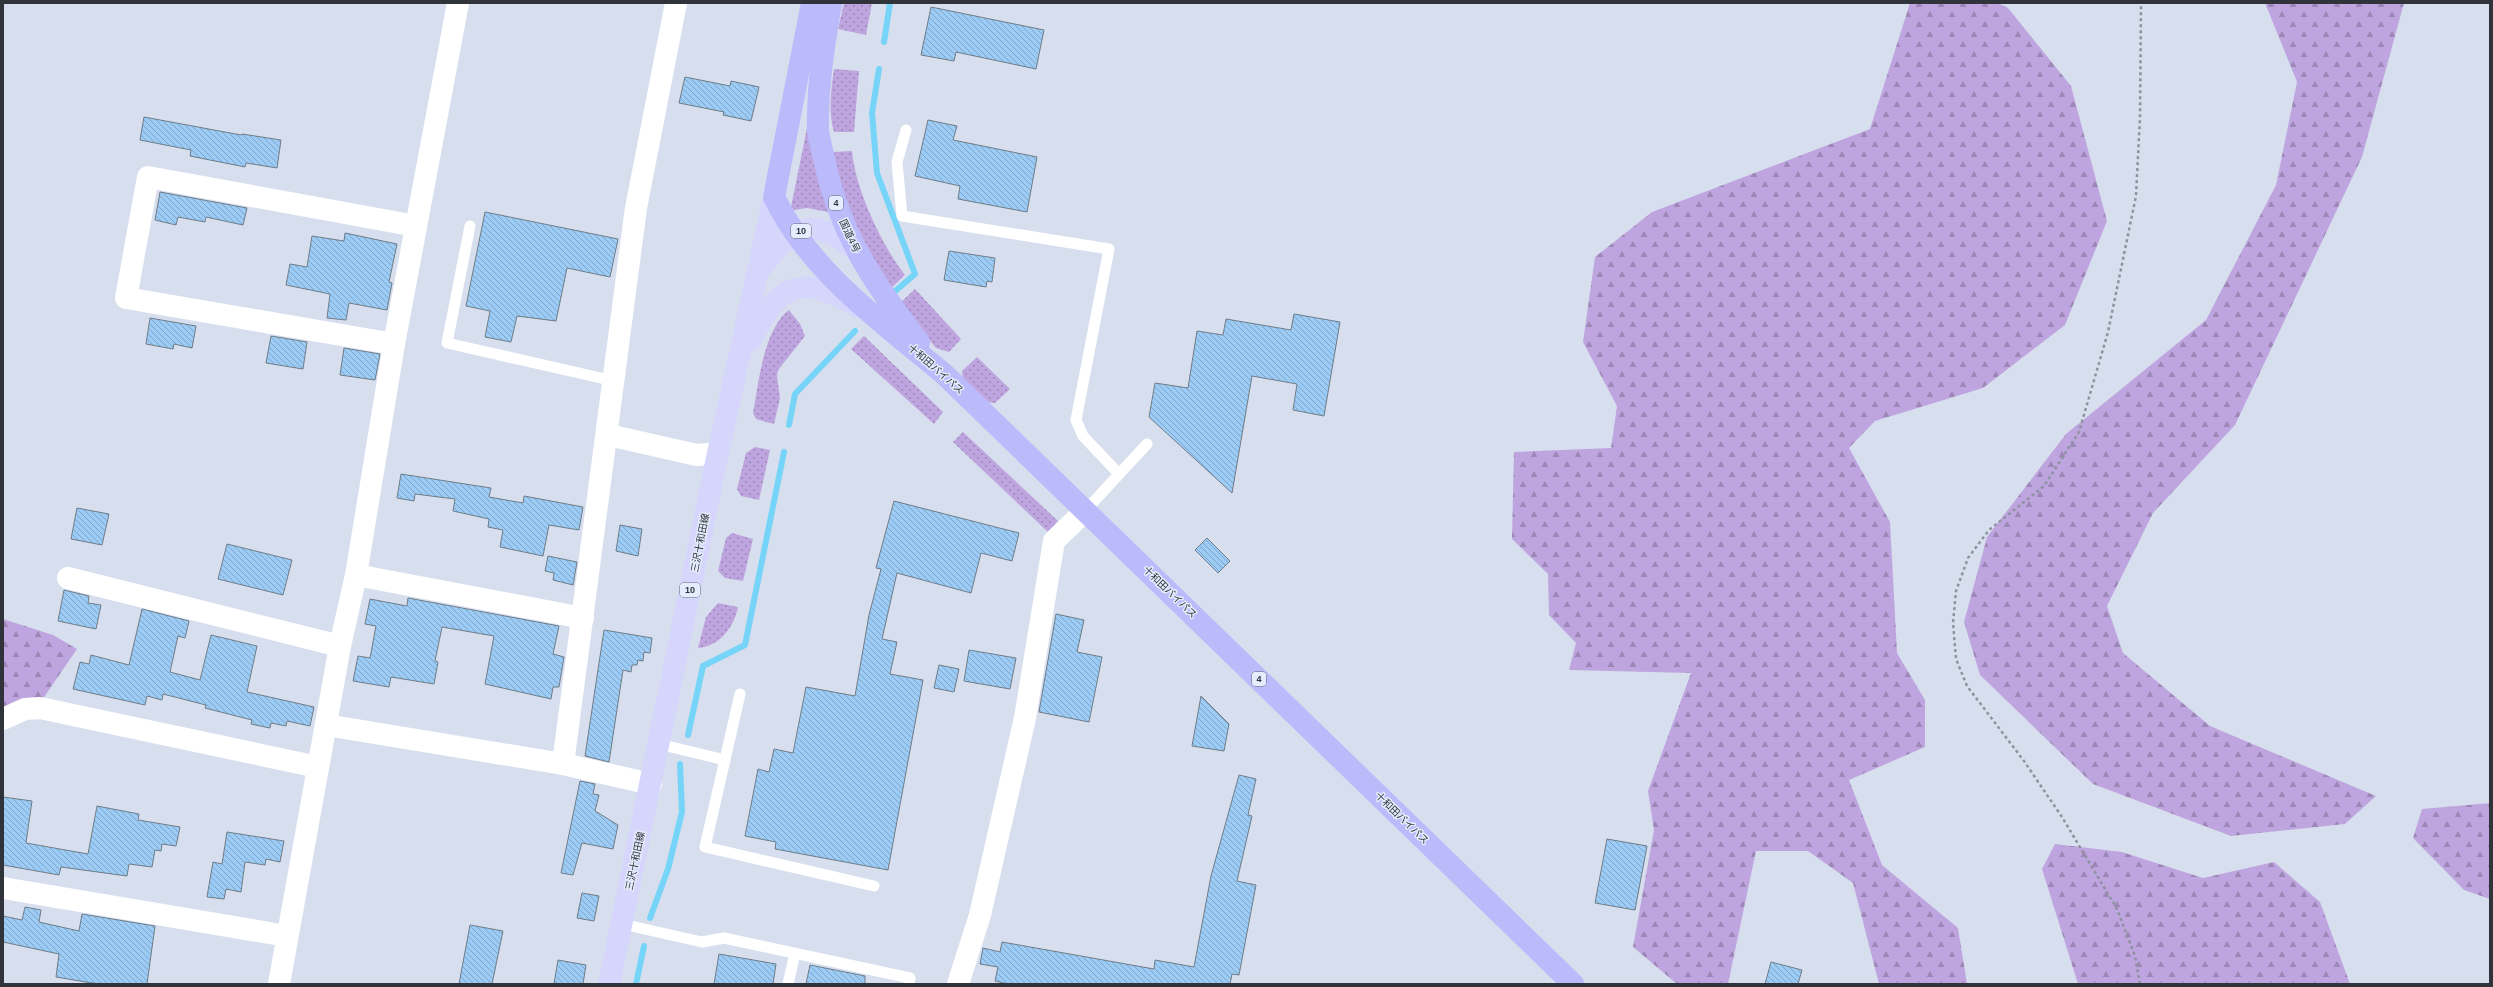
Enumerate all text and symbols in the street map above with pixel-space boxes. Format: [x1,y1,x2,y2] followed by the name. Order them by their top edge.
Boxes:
[829,196,843,210] road number: 4
[838,218,862,254] street label: 国道4号
[791,224,811,238] road number: 10
[906,342,966,396] street label: 十和田バイパス
[689,513,711,573] street label: 三沢十和田線
[1141,564,1199,620] street label: 十和田バイパス
[680,583,700,597] road number: 10
[1252,672,1266,686] road number: 4
[1373,790,1431,846] street label: 十和田バイパス
[623,831,647,891] street label: 三沢十和田線

